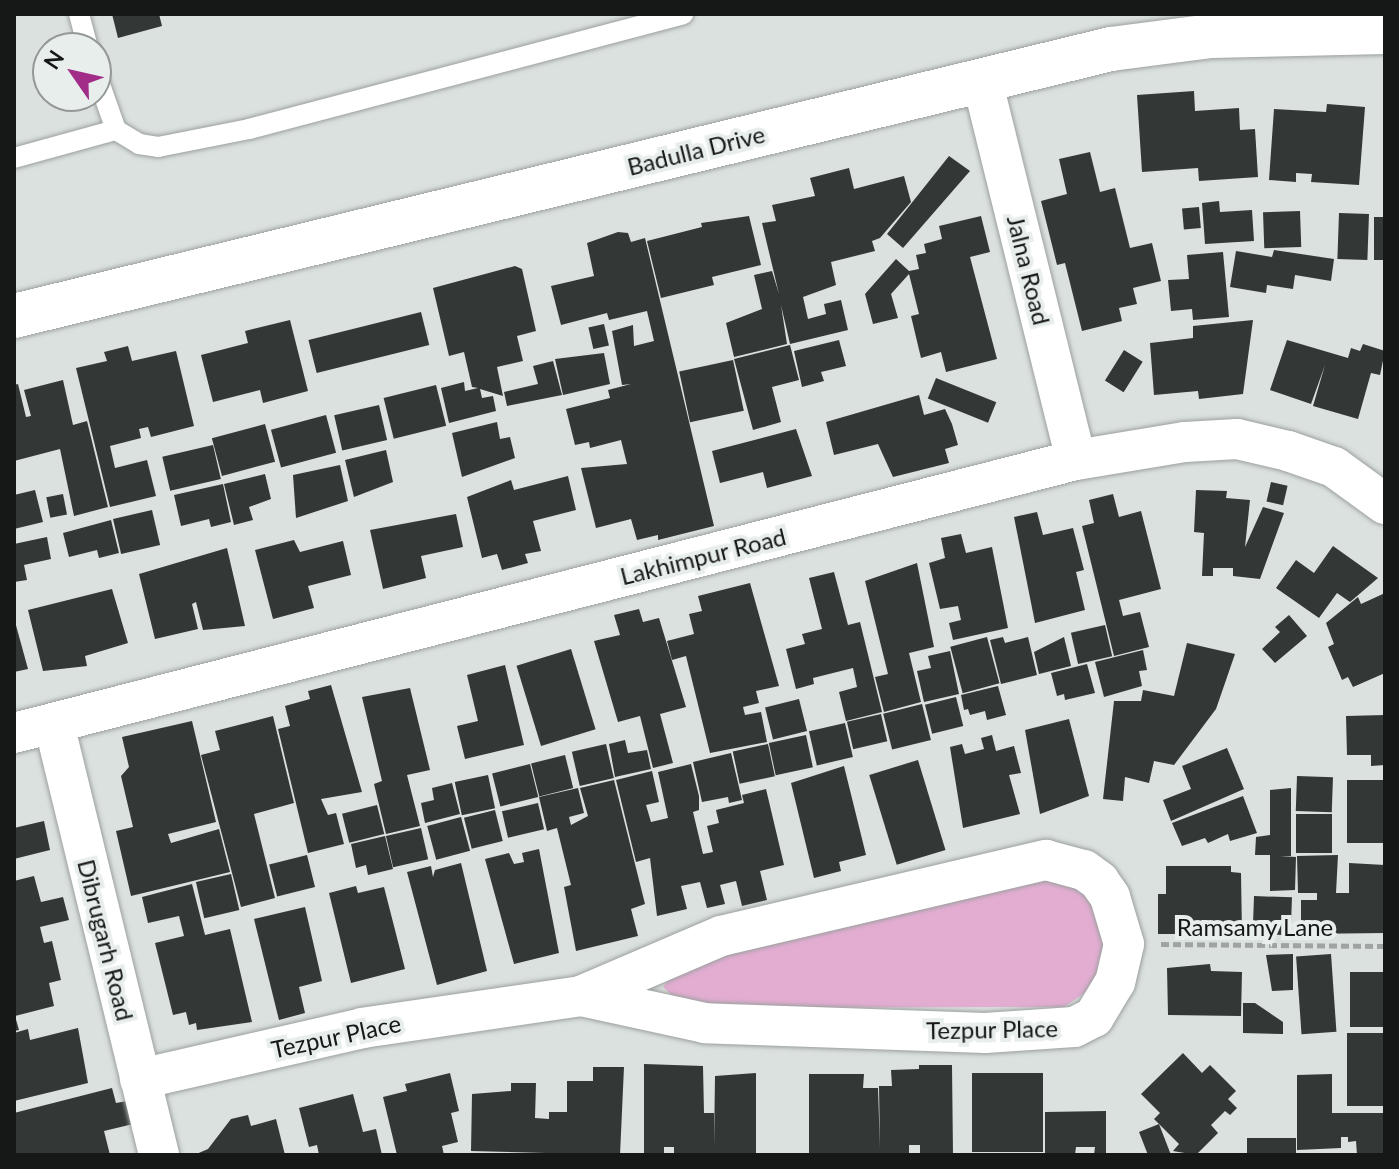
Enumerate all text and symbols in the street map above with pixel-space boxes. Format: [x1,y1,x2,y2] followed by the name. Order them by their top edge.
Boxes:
[32,32,112,112] north arrow
[37,45,69,74] text: N
[624,119,768,181] street label: Badulla Drive
[1001,212,1057,328] street label: Jalna Road
[617,521,789,591] street label: Lakhimpur Road
[72,856,140,1024] street label: Dibrugarh Road
[1176,913,1334,941] street label: Ramsamy Lane
[268,1008,404,1064] street label: Tezpur Place
[926,1013,1058,1045] street label: Tezpur Place

